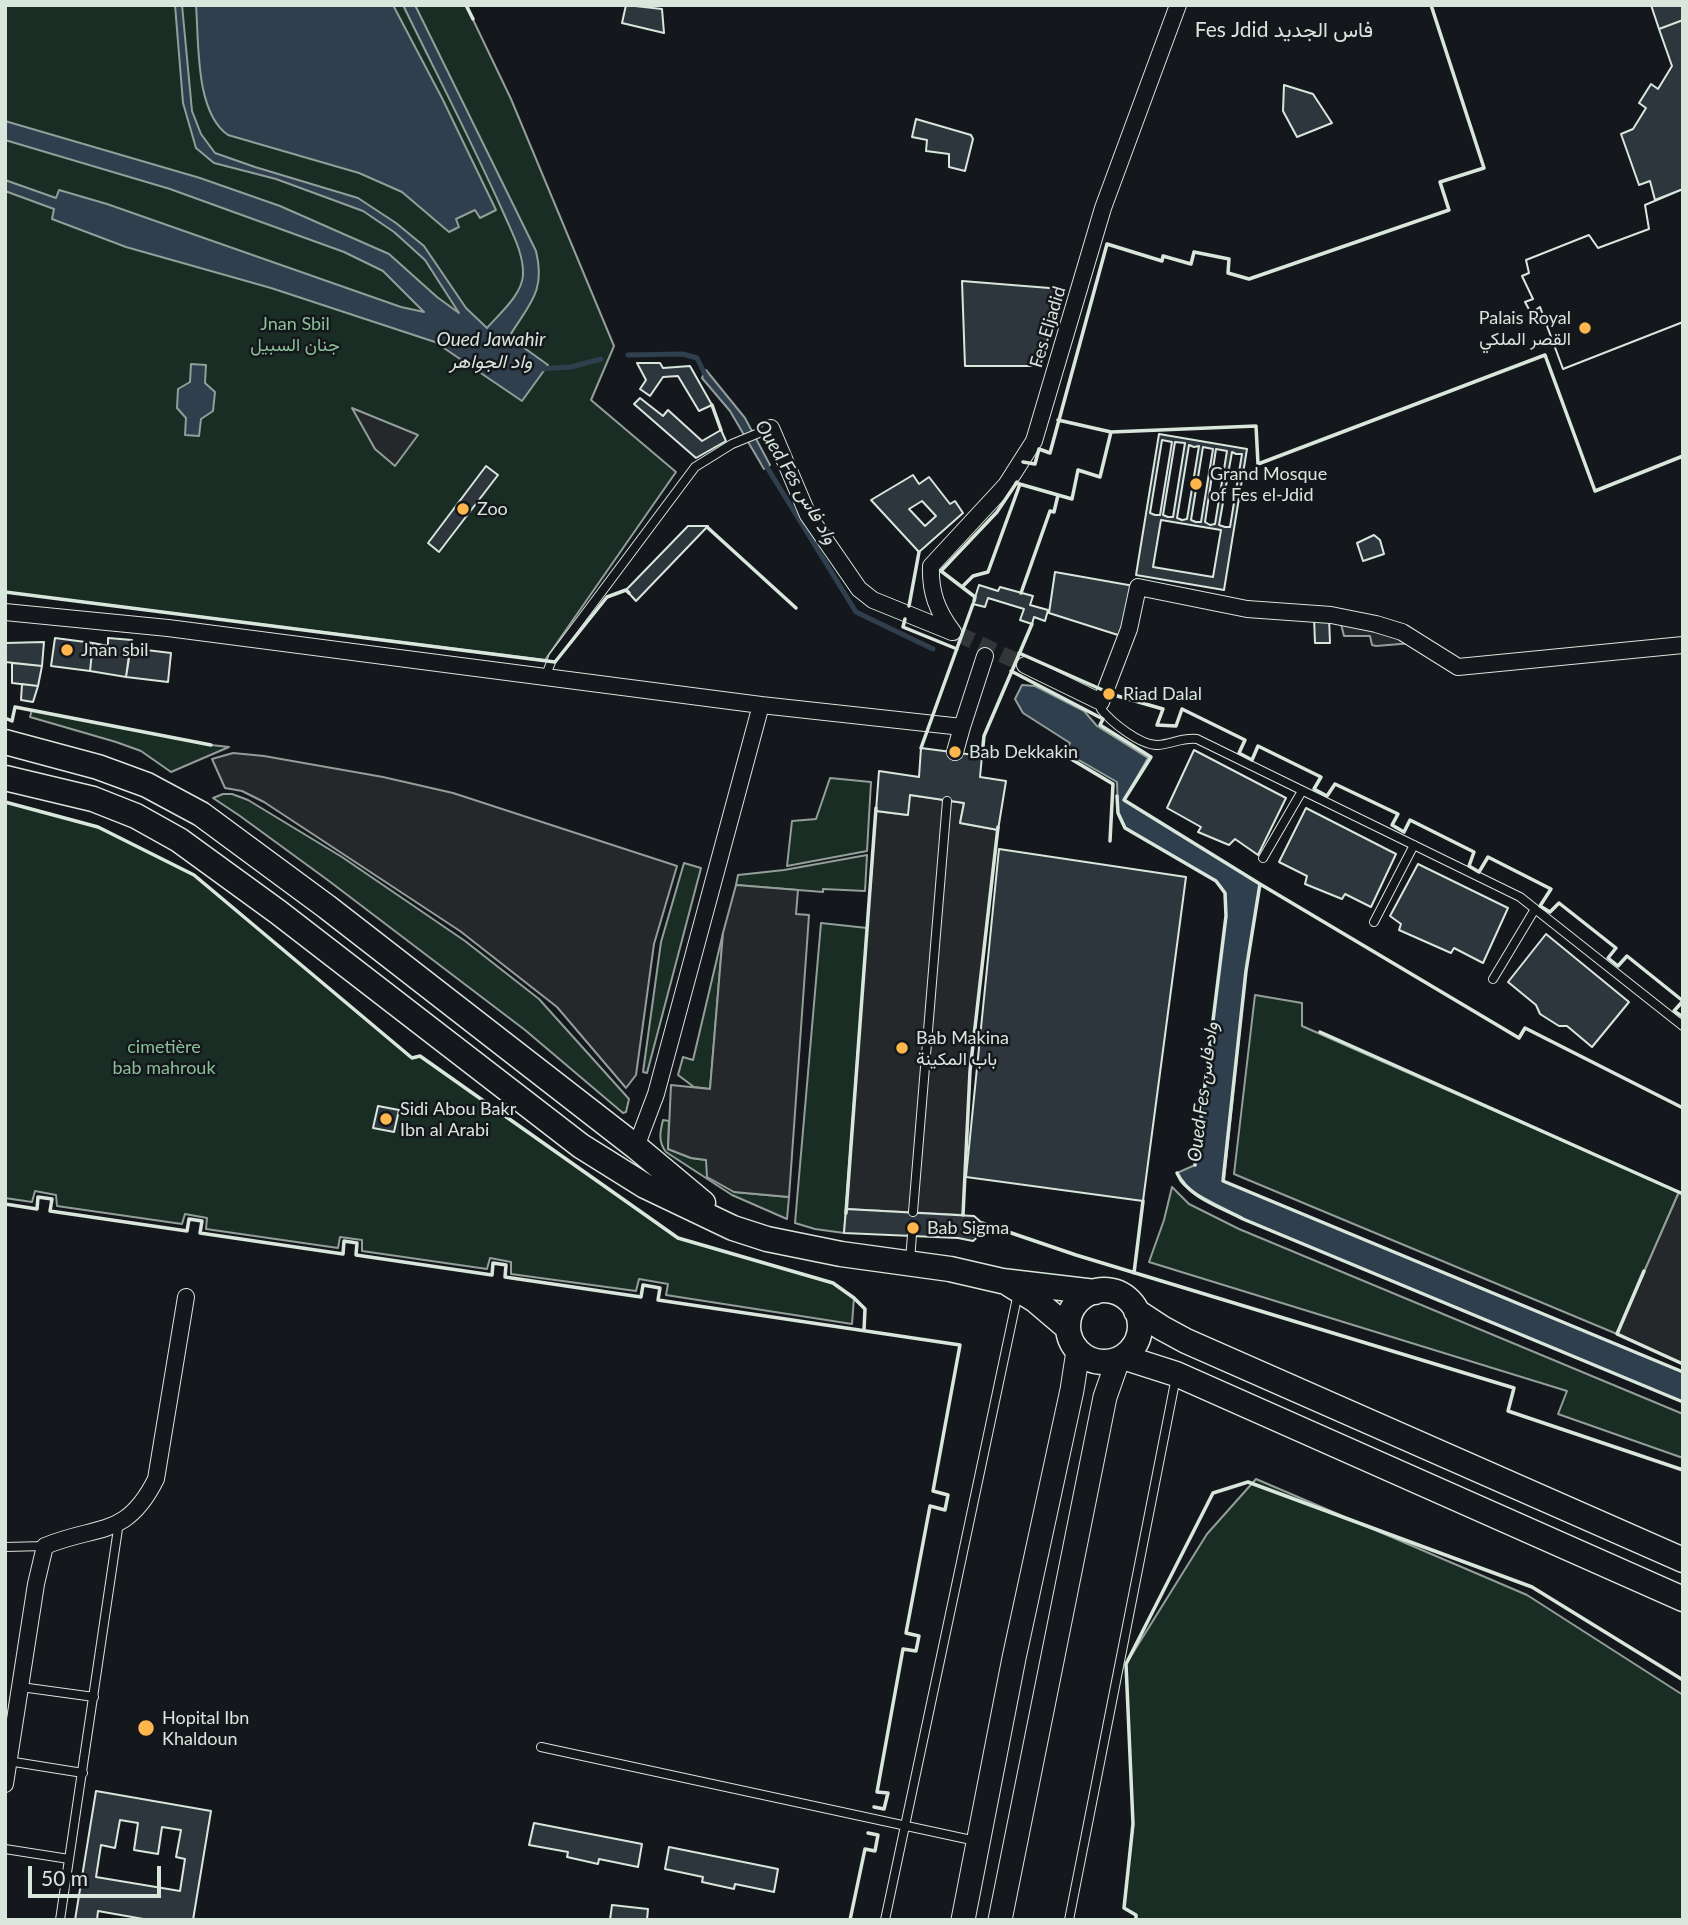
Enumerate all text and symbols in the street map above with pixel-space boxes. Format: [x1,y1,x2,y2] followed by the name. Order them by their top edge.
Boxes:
[1195,17,1373,43] district label: Fes Jdid فاس الجديد
[1025,284,1071,370] street label: Fes Eljadid
[1479,307,1571,350] place label: Palais Royal القصر الملكي
[250,313,340,356] park label: Jnan Sbil جنان السبيل
[1577,320,1593,336] marker: Palais Royal القصر الملكي
[437,329,545,373] water label: Oued Jawahir واد الجواهر
[750,416,842,548] water label: Oued Fes واد فاس
[1210,463,1327,505] place label: Grand Mosque of Fes el-Jdid
[1188,476,1204,492] marker: Grand Mosque of Fes el-Jdid
[477,498,508,520] place label: Zoo
[455,501,471,517] marker: Zoo
[81,639,148,661] place label: Jnan sbil
[59,642,75,658] marker: Jnan sbil
[1123,683,1202,705] place label: Riad Dalal
[1101,686,1117,702] marker: Riad Dalal
[969,741,1078,763] place label: Bab Dekkakin
[947,744,963,760] marker: Bab Dekkakin
[1183,1021,1223,1163] water label: Oued Fes واد فاس
[916,1027,1009,1070] place label: Bab Makina باب المكينة
[112,1036,216,1078] park label: cimetière bab mahrouk
[894,1040,910,1056] marker: Bab Makina باب المكينة
[400,1098,516,1140] place label: Sidi Abou Bakr Ibn al Arabi
[378,1111,394,1127] marker: Sidi Abou Bakr Ibn al Arabi
[927,1217,1009,1239] place label: Bab Sigma
[905,1220,921,1236] marker: Bab Sigma
[162,1707,249,1750] place label: Hopital Ibn Khaldoun
[136,1718,156,1738] marker: Hopital Ibn Khaldoun
[32,1852,164,1896] scale bar
[41,1865,88,1890] text: 50 m

